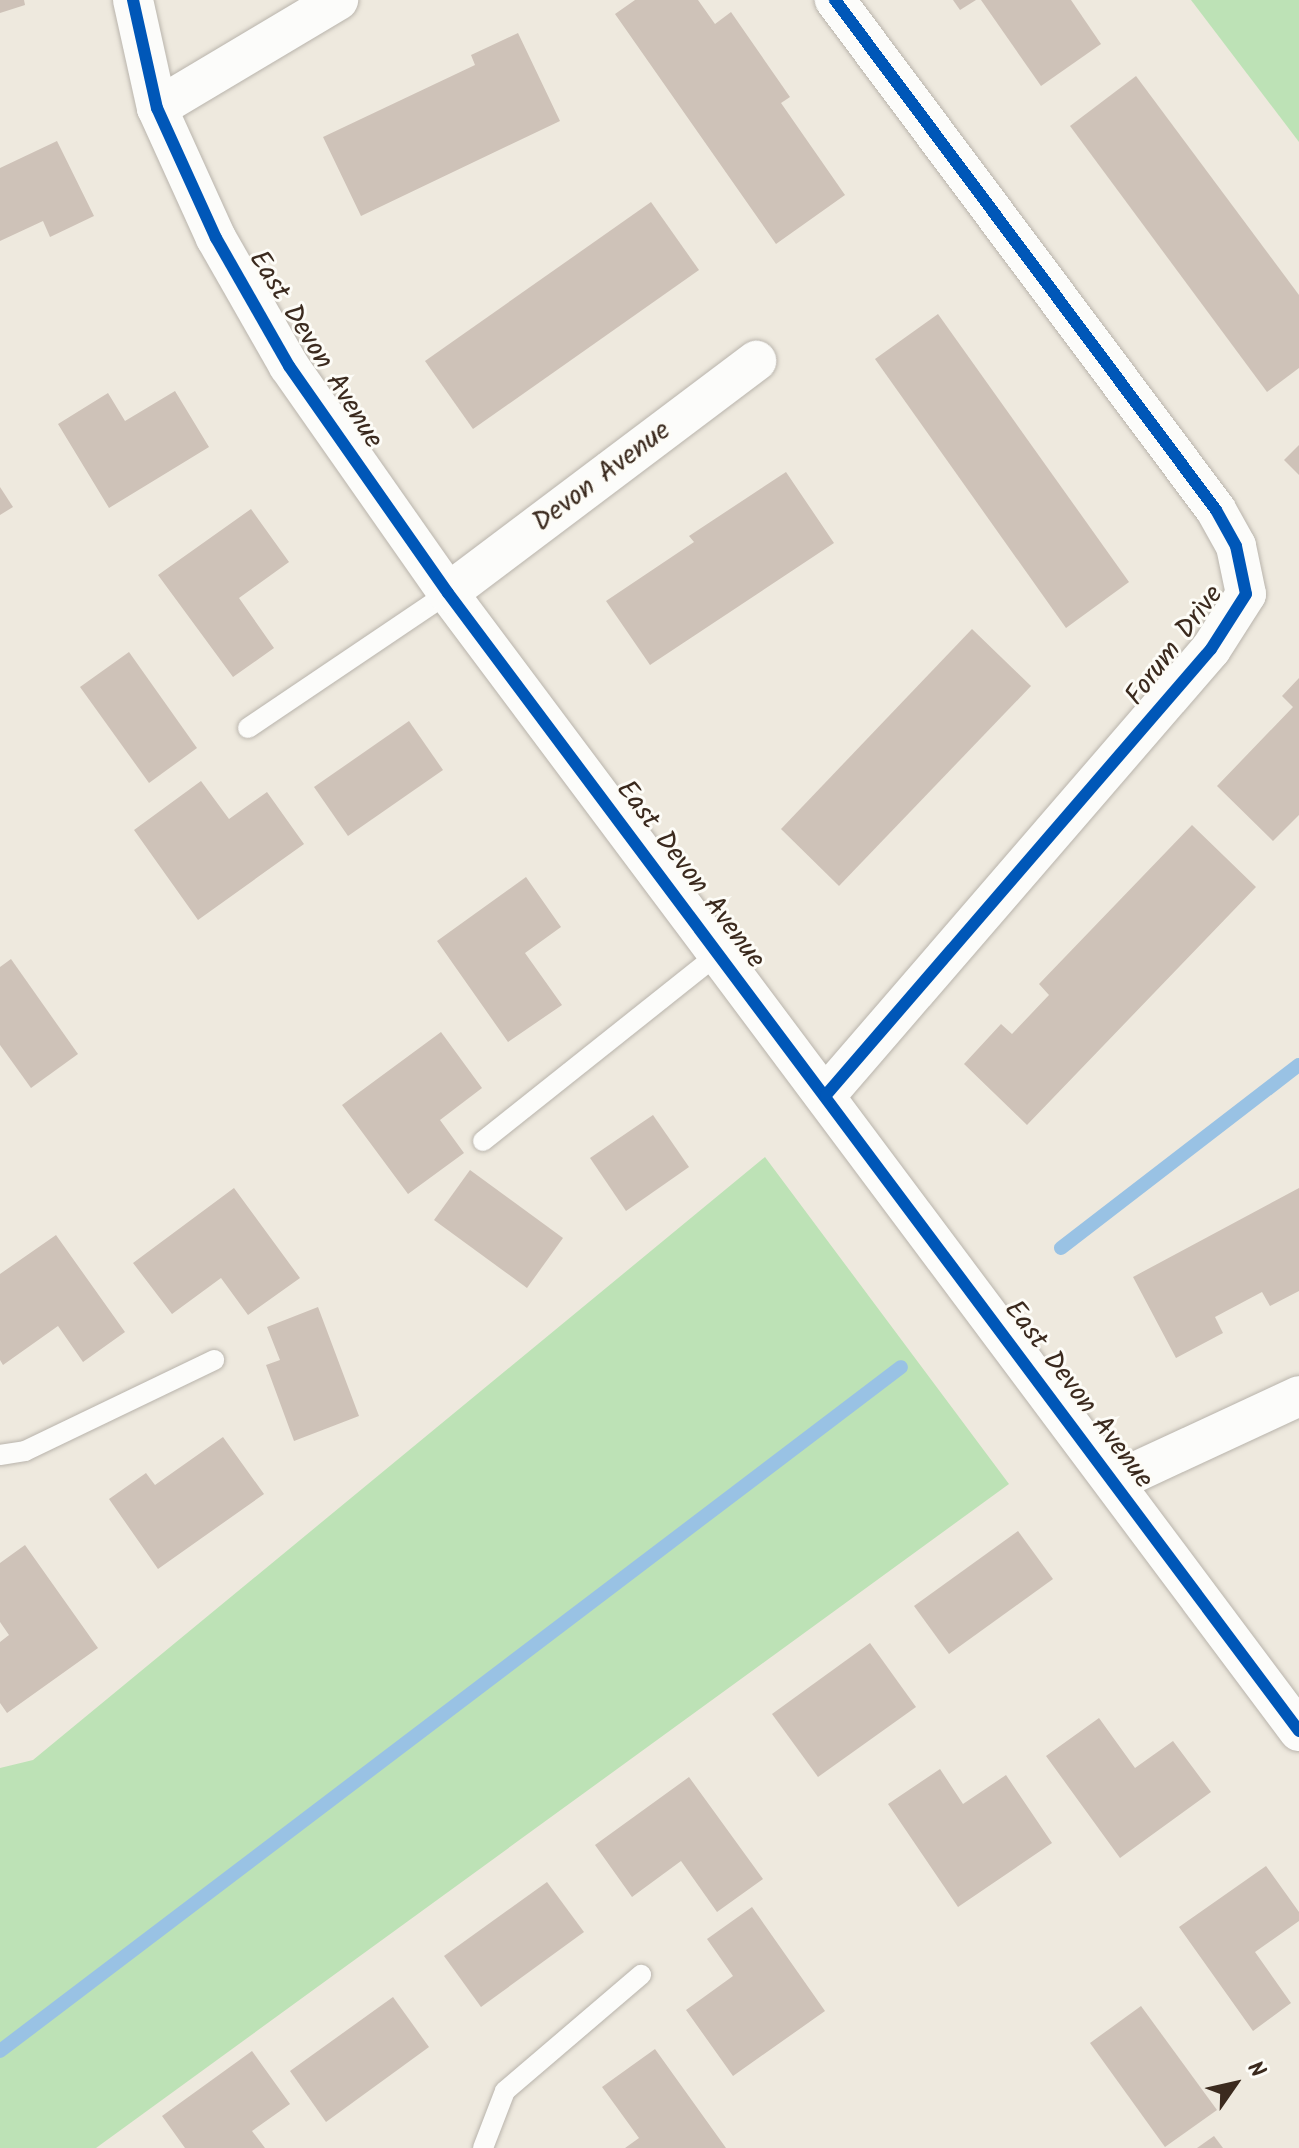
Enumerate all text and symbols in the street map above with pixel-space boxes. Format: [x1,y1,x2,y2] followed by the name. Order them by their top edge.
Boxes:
[241,245,389,455] street label: East Devon Avenue
[527,414,677,540] street label: Devon Avenue
[1119,579,1231,713] street label: Forum Drive
[608,774,772,976] street label: East Devon Avenue
[996,1294,1160,1496] street label: East Devon Avenue
[1195,2044,1275,2124] north arrow
[1237,2055,1274,2086] text: N

